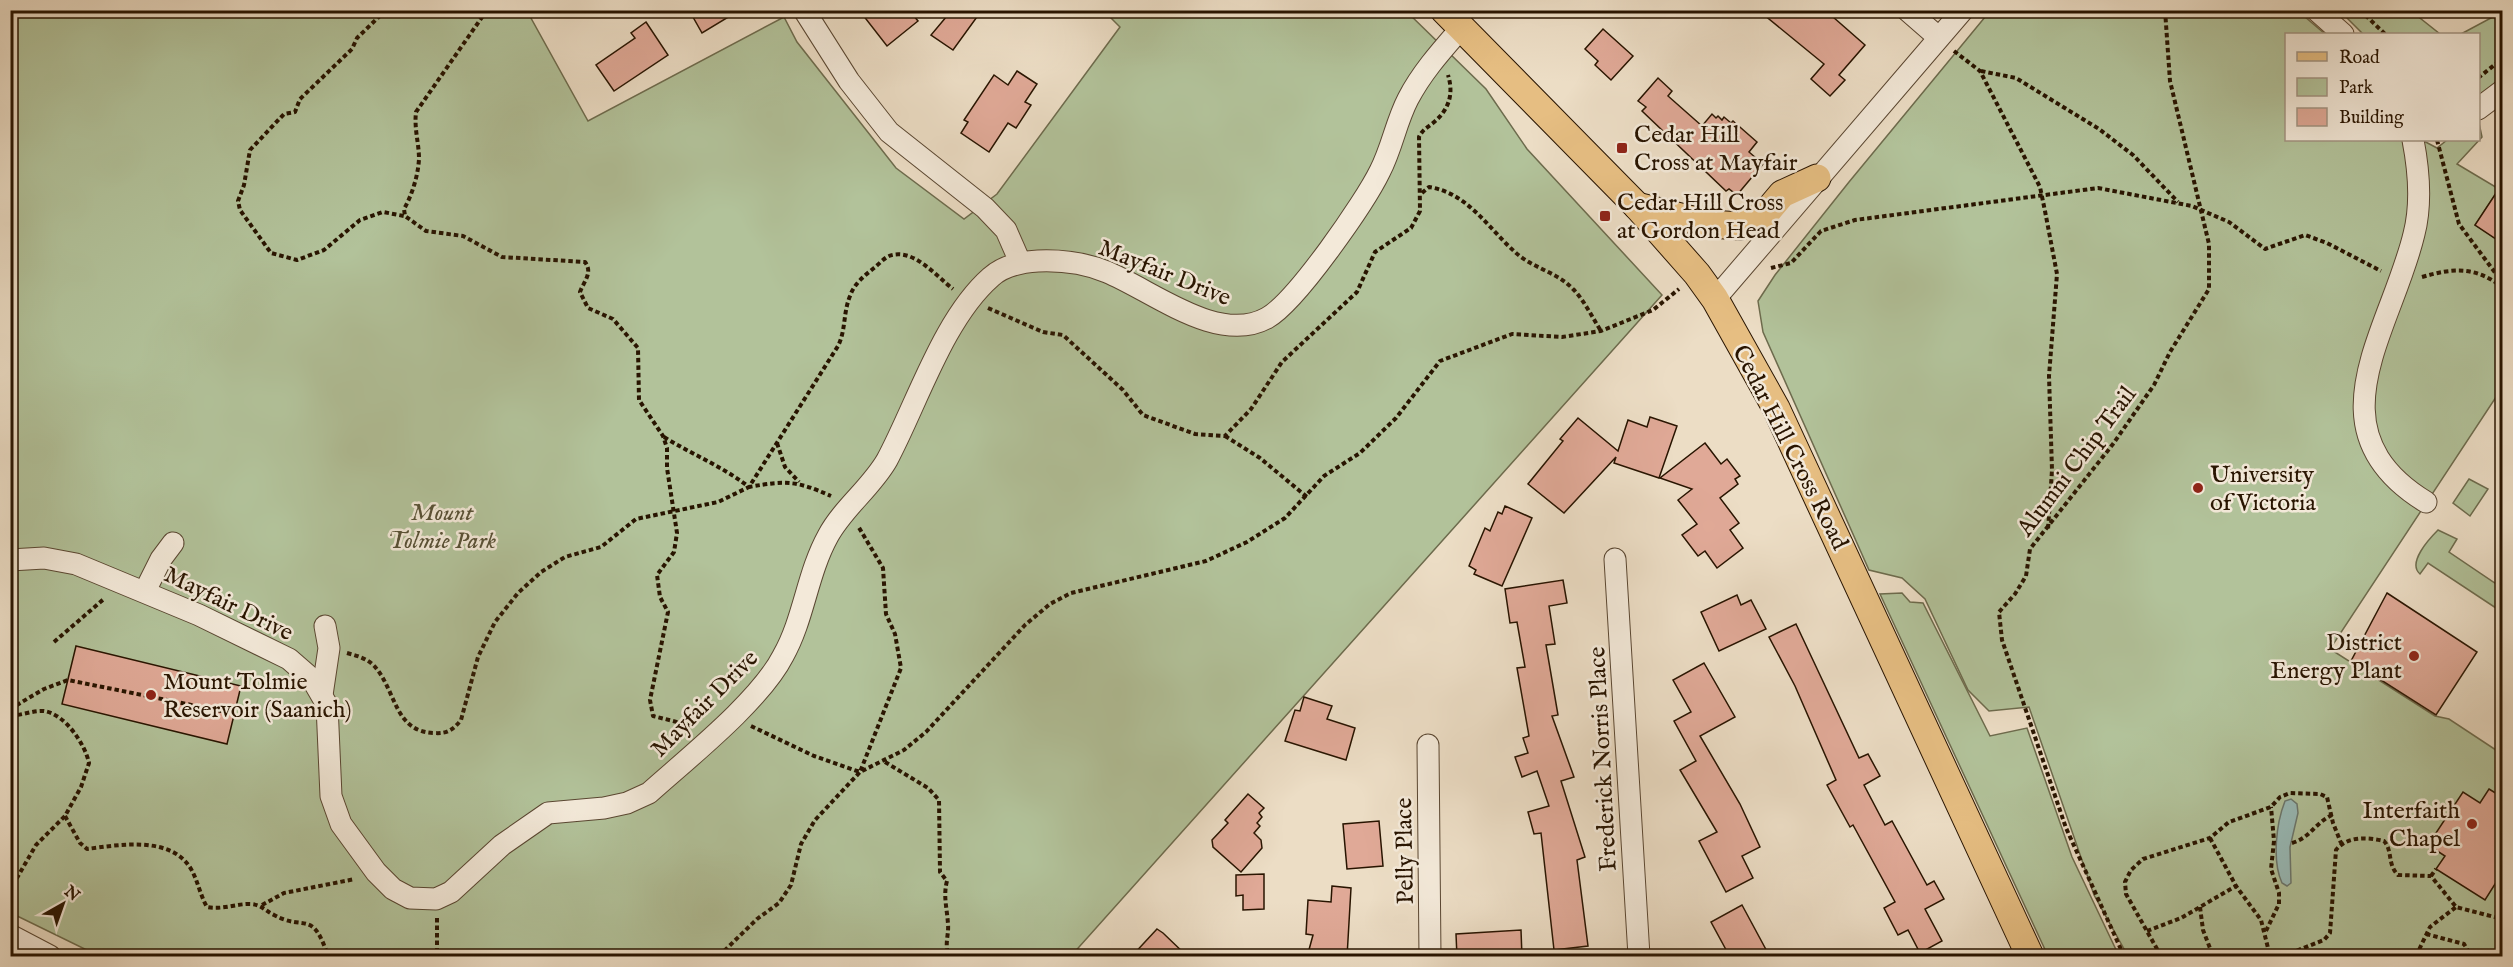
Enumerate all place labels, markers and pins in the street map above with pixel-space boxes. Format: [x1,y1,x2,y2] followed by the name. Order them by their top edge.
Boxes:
[1634,120,1798,179] place label: Cedar Hill Cross at Mayfair
[1615,141,1629,155] marker: Cedar Hill Cross at Mayfair
[1617,188,1784,247] place label: Cedar Hill Cross at Gordon Head
[1598,209,1612,223] marker: Cedar Hill Cross at Gordon Head
[2210,460,2316,519] place label: University of Victoria
[2191,481,2205,495] marker: University of Victoria
[2270,628,2402,687] place label: District Energy Plant
[2407,649,2421,663] marker: District Energy Plant
[163,667,352,726] place label: Mount Tolmie Reservoir (Saanich)
[144,688,158,702] marker: Mount Tolmie Reservoir (Saanich)
[2362,796,2460,855] place label: Interfaith Chapel
[2465,817,2479,831] marker: Interfaith Chapel

